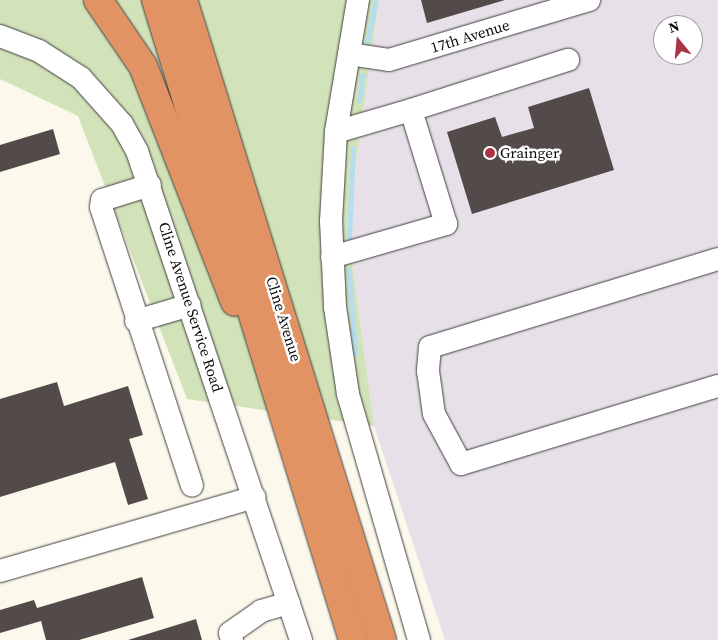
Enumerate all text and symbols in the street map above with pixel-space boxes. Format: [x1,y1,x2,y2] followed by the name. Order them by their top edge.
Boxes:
[428,15,512,57] street label: 17th Avenue
[653,15,703,65] north arrow
[666,16,682,38] text: N
[500,144,559,162] place label: Grainger
[484,147,496,159] marker: Grainger
[155,220,227,394] street label: Cline Avenue Service Road
[263,274,305,364] street label: Cline Avenue

